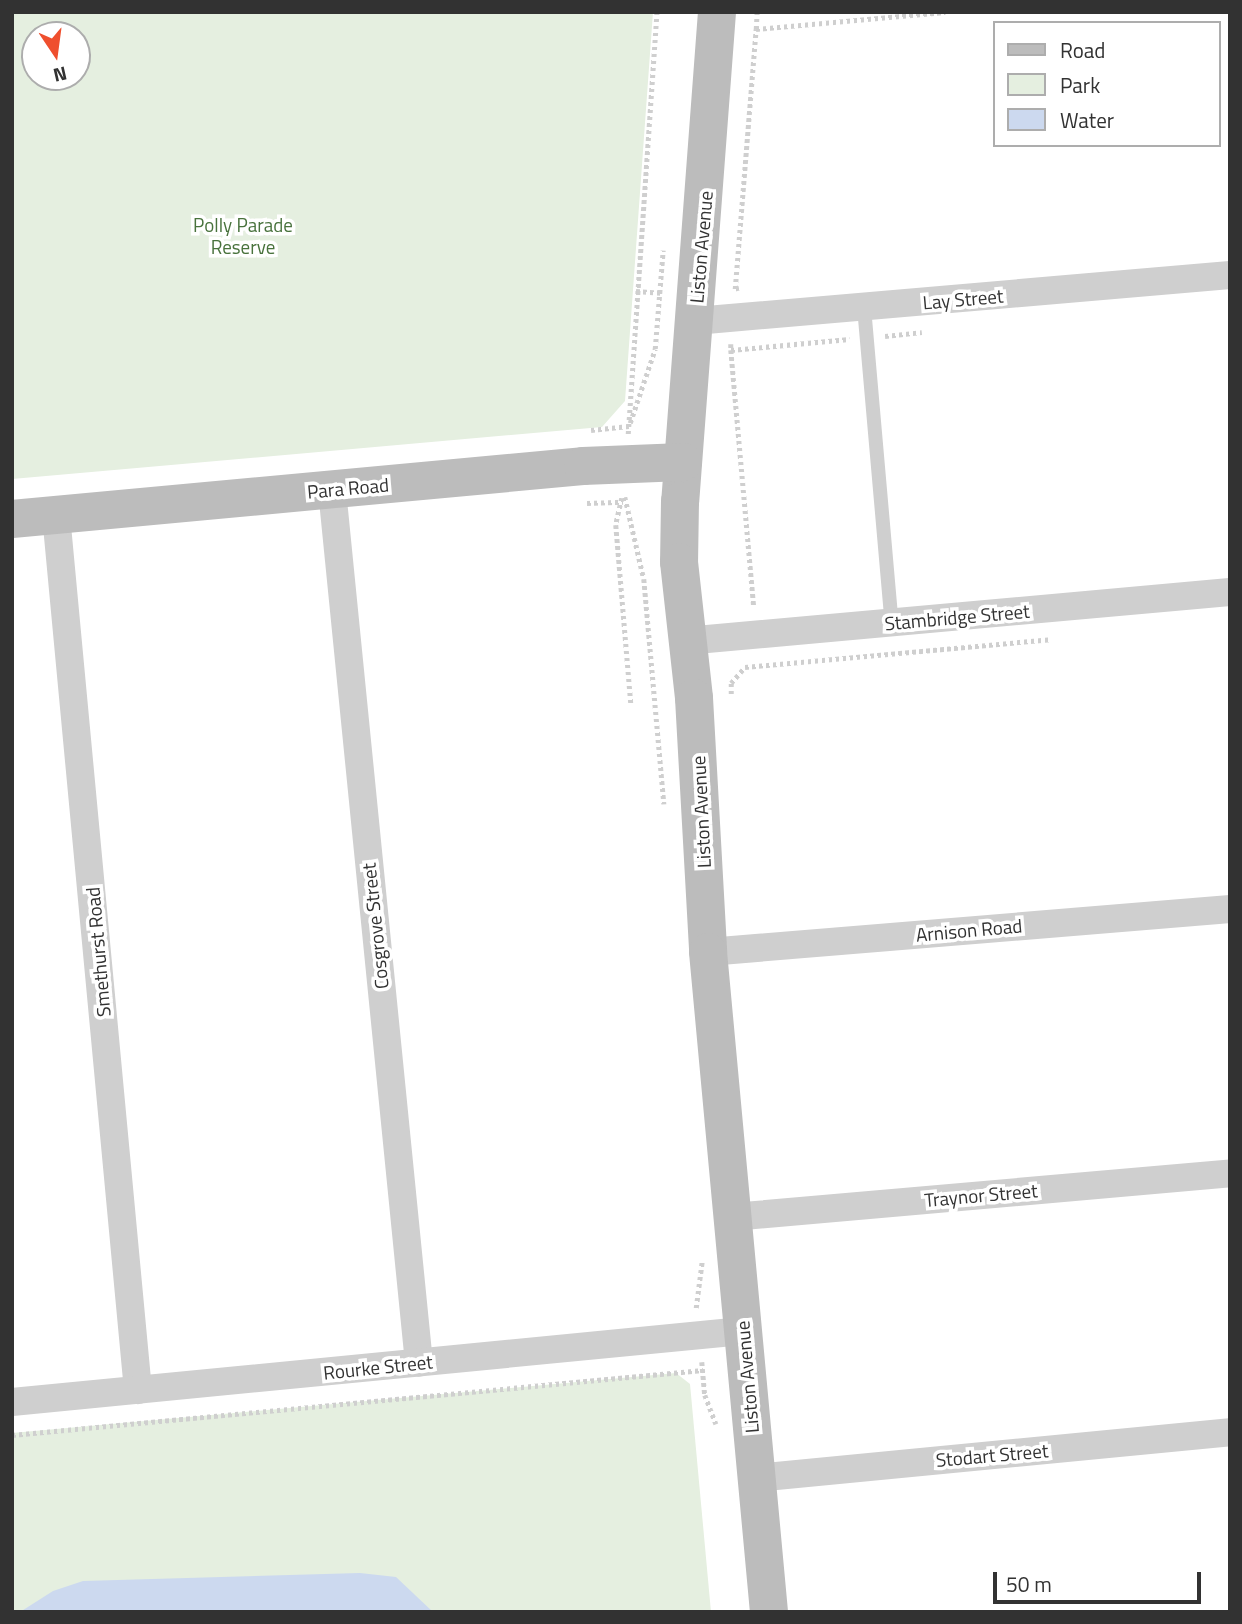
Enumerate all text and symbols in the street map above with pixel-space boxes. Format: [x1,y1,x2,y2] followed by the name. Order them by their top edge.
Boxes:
[21,21,91,91] north arrow
[993,21,1221,147] legend
[1060,34,1105,66] text: Road
[51,59,70,91] text: N
[1060,69,1100,101] text: Park
[1060,104,1114,136] text: Water
[685,190,717,304] street label: Liston Avenue
[193,214,293,258] park label: Polly Parade Reserve
[922,284,1004,314] street label: Lay Street
[306,473,390,503] street label: Para Road
[884,599,1030,635] street label: Stambridge Street
[687,755,715,869] street label: Liston Avenue
[357,862,393,990] street label: Cosgrove Street
[81,886,115,1018] street label: Smethurst Road
[915,914,1023,946] street label: Arnison Road
[923,1179,1039,1211] street label: Traynor Street
[731,1320,763,1434] street label: Liston Avenue
[322,1350,434,1384] street label: Rourke Street
[935,1439,1049,1471] street label: Stodart Street
[997,1558,1205,1602] scale bar
[1006,1568,1052,1600] text: 50 m

